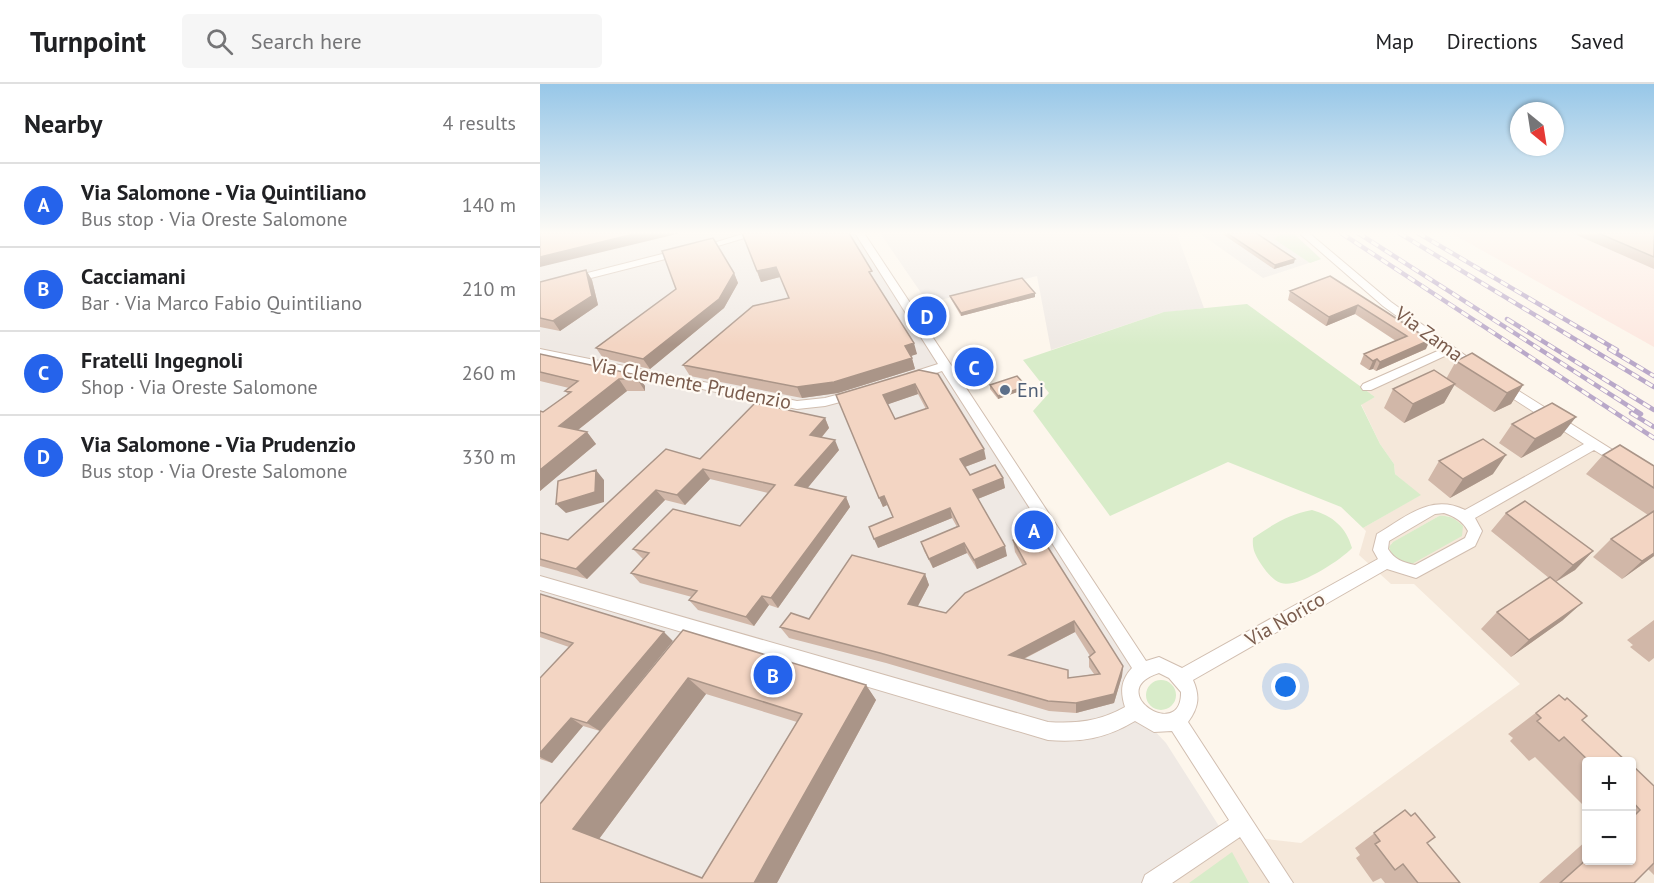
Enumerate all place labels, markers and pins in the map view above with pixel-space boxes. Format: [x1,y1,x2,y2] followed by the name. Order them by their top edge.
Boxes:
[908,294,946,338] pin: D
[954,344,994,390] pin: C
[1017,377,1044,403] place label: Eni
[998,383,1012,397] marker: Eni
[1014,508,1054,552] pin: A
[754,652,792,698] pin: B

